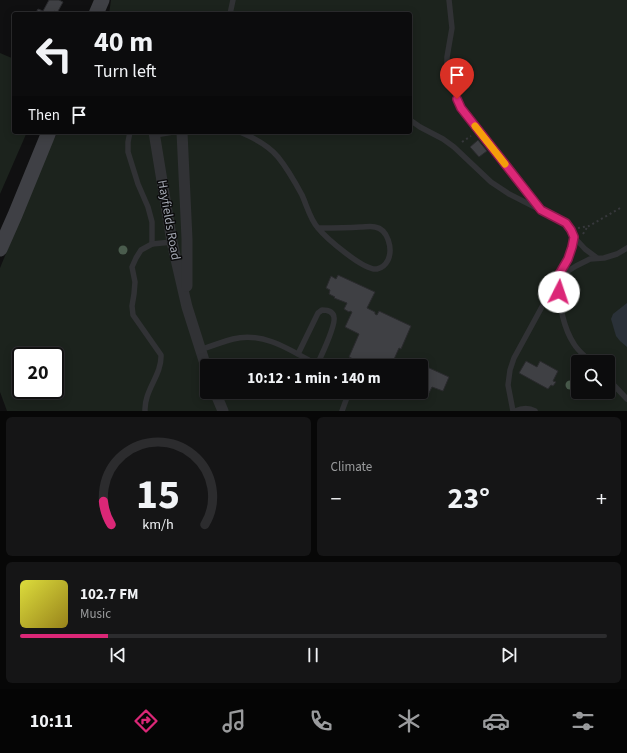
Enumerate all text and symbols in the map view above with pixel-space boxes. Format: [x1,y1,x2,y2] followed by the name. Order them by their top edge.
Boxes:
[94,22,153,62] text: 40 m
[28,28,80,80] icon: left
[440,58,474,99] pin
[94,59,156,84] text: Turn left
[446,64,468,86] icon: arrive
[68,104,90,126] icon: arrive
[28,105,60,126] text: Then
[153,179,185,261] street label: Hayfields Road
[538,271,580,313] position arrow
[12,347,64,399] speed limit sign: 20
[571,355,615,399] map controls
[571,355,615,399] button: search
[247,368,381,389] text: 10:12 · 1 min · 140 m
[331,458,372,476] text: Climate
[136,464,180,524] text: 15
[447,477,490,520] text: 23°
[331,483,341,515] text: −
[596,483,607,515] text: +
[142,513,174,534] text: km/h
[80,584,138,605] text: 102.7 FM
[80,605,111,623] text: Music
[107,644,129,666] icon: previous
[302,644,324,666] icon: pause
[498,644,520,666] icon: next
[132,707,160,735] icon: directions
[220,707,248,735] icon: music
[307,707,335,735] icon: phone
[395,707,423,735] icon: climate
[482,707,510,735] icon: car
[569,707,597,735] icon: filters
[30,709,73,734] text: 10:11

